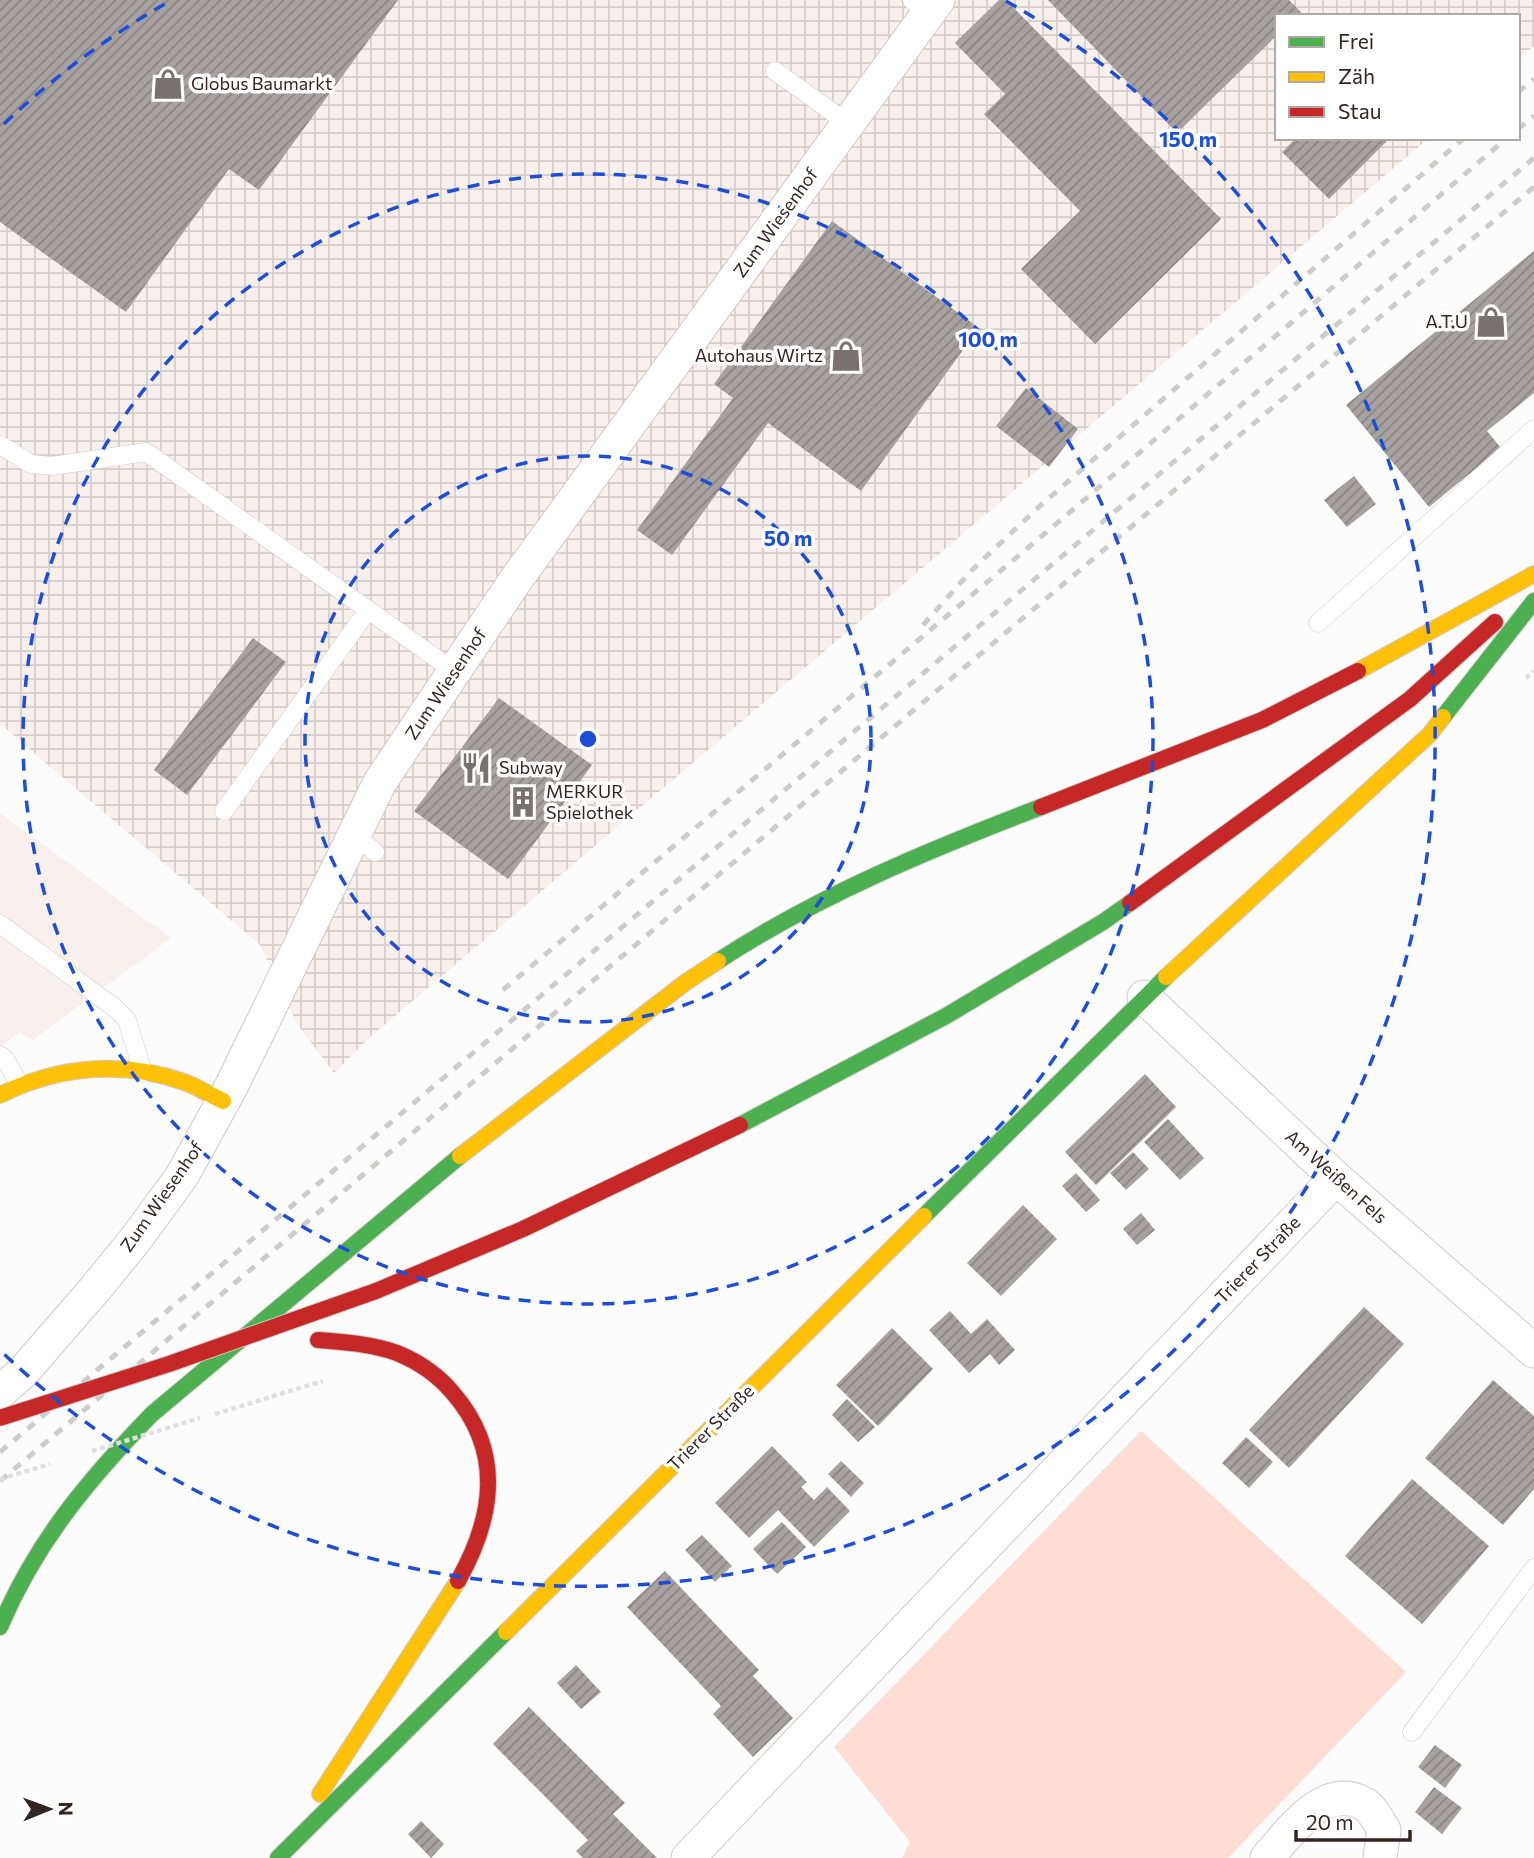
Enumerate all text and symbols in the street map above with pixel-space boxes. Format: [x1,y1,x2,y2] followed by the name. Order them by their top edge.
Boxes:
[1275,14,1520,140] legend
[1338,28,1374,53] text: Frei
[1338,63,1375,88] text: Zäh
[151,67,185,101] shop icon: Globus Baumarkt
[191,72,332,94] place label: Globus Baumarkt
[1338,98,1381,123] text: Stau
[1159,126,1217,151] text: 150 m
[728,163,823,281] street label: Zum Wiesenhof
[1474,305,1508,339] shop icon: A.T.U
[1425,310,1468,332] place label: A.T.U
[958,326,1018,351] text: 100 m
[829,339,863,373] shop icon: Autohaus Wirtz
[695,344,823,366] place label: Autohaus Wirtz
[764,525,812,550] text: 50 m
[400,623,491,743] street label: Zum Wiesenhof
[576,727,600,751] centre of rings
[459,751,493,785] restaurant icon: Subway
[499,756,563,778] place label: Subway
[546,780,634,823] place label: MERKUR Spielothek
[506,785,540,819] building icon: MERKUR Spielothek
[1281,1125,1392,1228] street label: Am Weißen Fels
[115,1136,208,1256] street label: Zum Wiesenhof
[1210,1211,1304,1308] street label: Trierer Straße
[663,1380,758,1475] street label: Trierer Straße
[14,1774,84,1844] north arrow
[1296,1798,1410,1842] scale bar
[55,1801,78,1816] text: N
[1306,1809,1354,1834] text: 20 m

